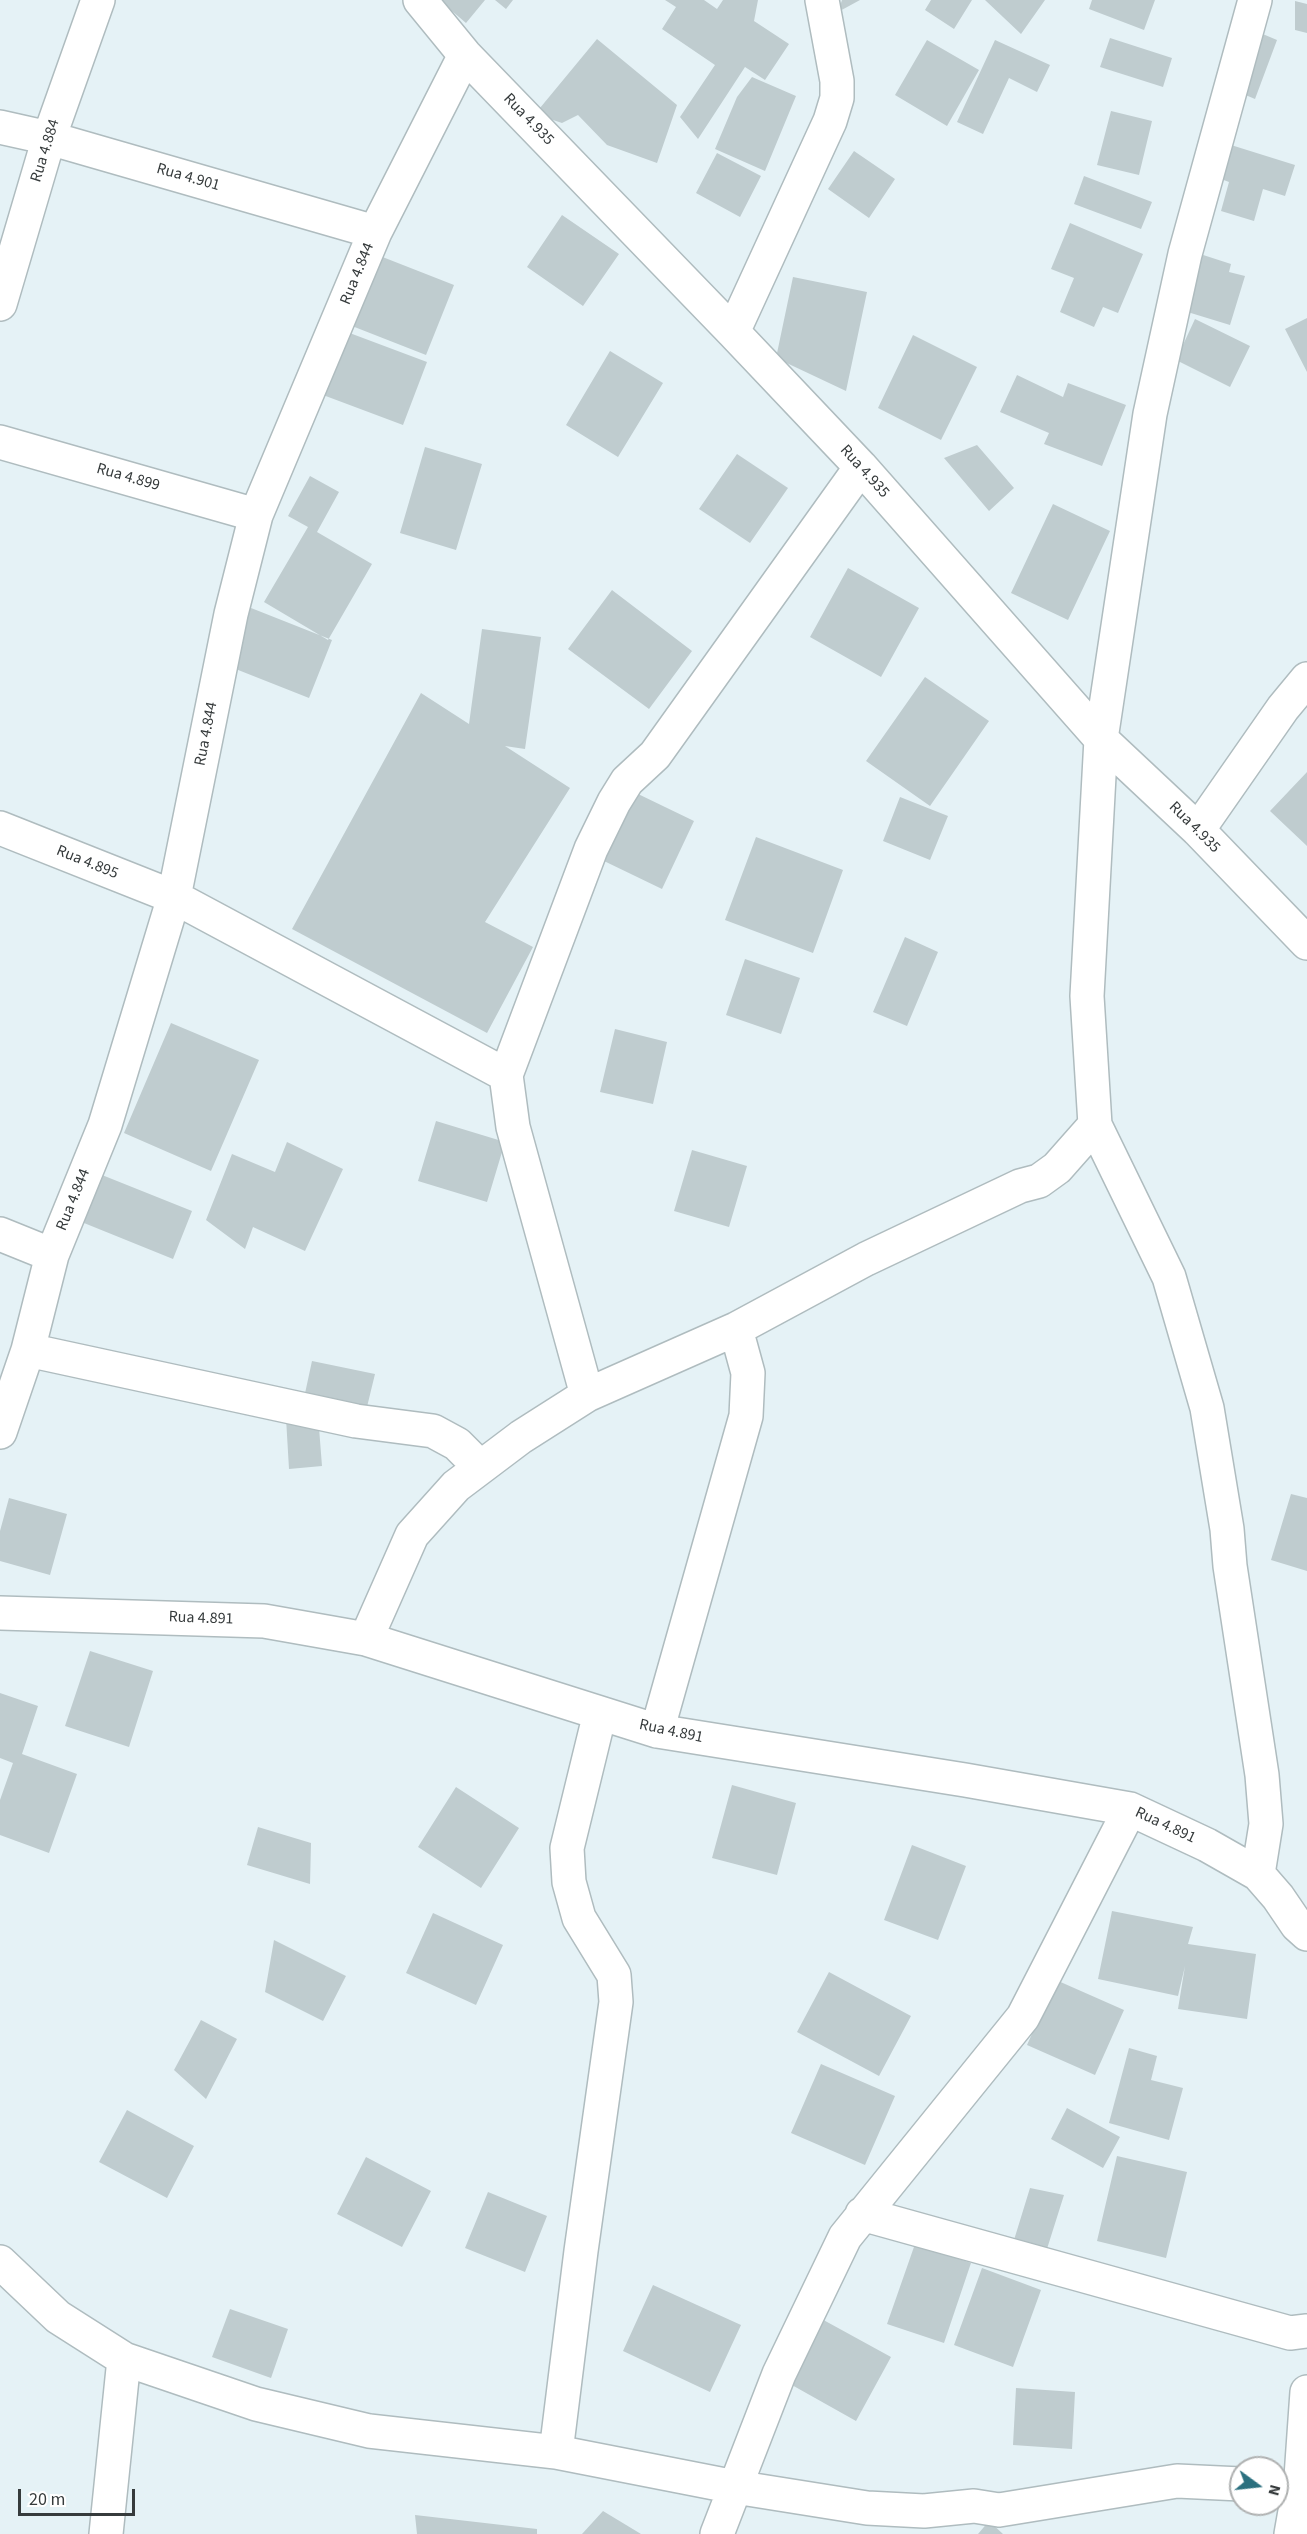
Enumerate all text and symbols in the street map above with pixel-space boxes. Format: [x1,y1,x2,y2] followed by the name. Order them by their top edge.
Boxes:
[499,90,557,150] street label: Rua 4.935
[27,117,65,185] street label: Rua 4.884
[154,160,222,196] street label: Rua 4.901
[337,240,379,308] street label: Rua 4.844
[835,441,893,503] street label: Rua 4.935
[94,460,162,496] street label: Rua 4.899
[191,700,223,768] street label: Rua 4.844
[1164,798,1224,858] street label: Rua 4.935
[53,842,121,884] street label: Rua 4.895
[53,1166,95,1234] street label: Rua 4.844
[168,1608,234,1630] street label: Rua 4.891
[637,1716,705,1748] street label: Rua 4.891
[1132,1804,1198,1848] street label: Rua 4.891
[1229,2456,1289,2516] north arrow
[21,2477,138,2515] scale bar
[1262,2482,1286,2498] text: N
[29,2487,65,2512] text: 20 m

